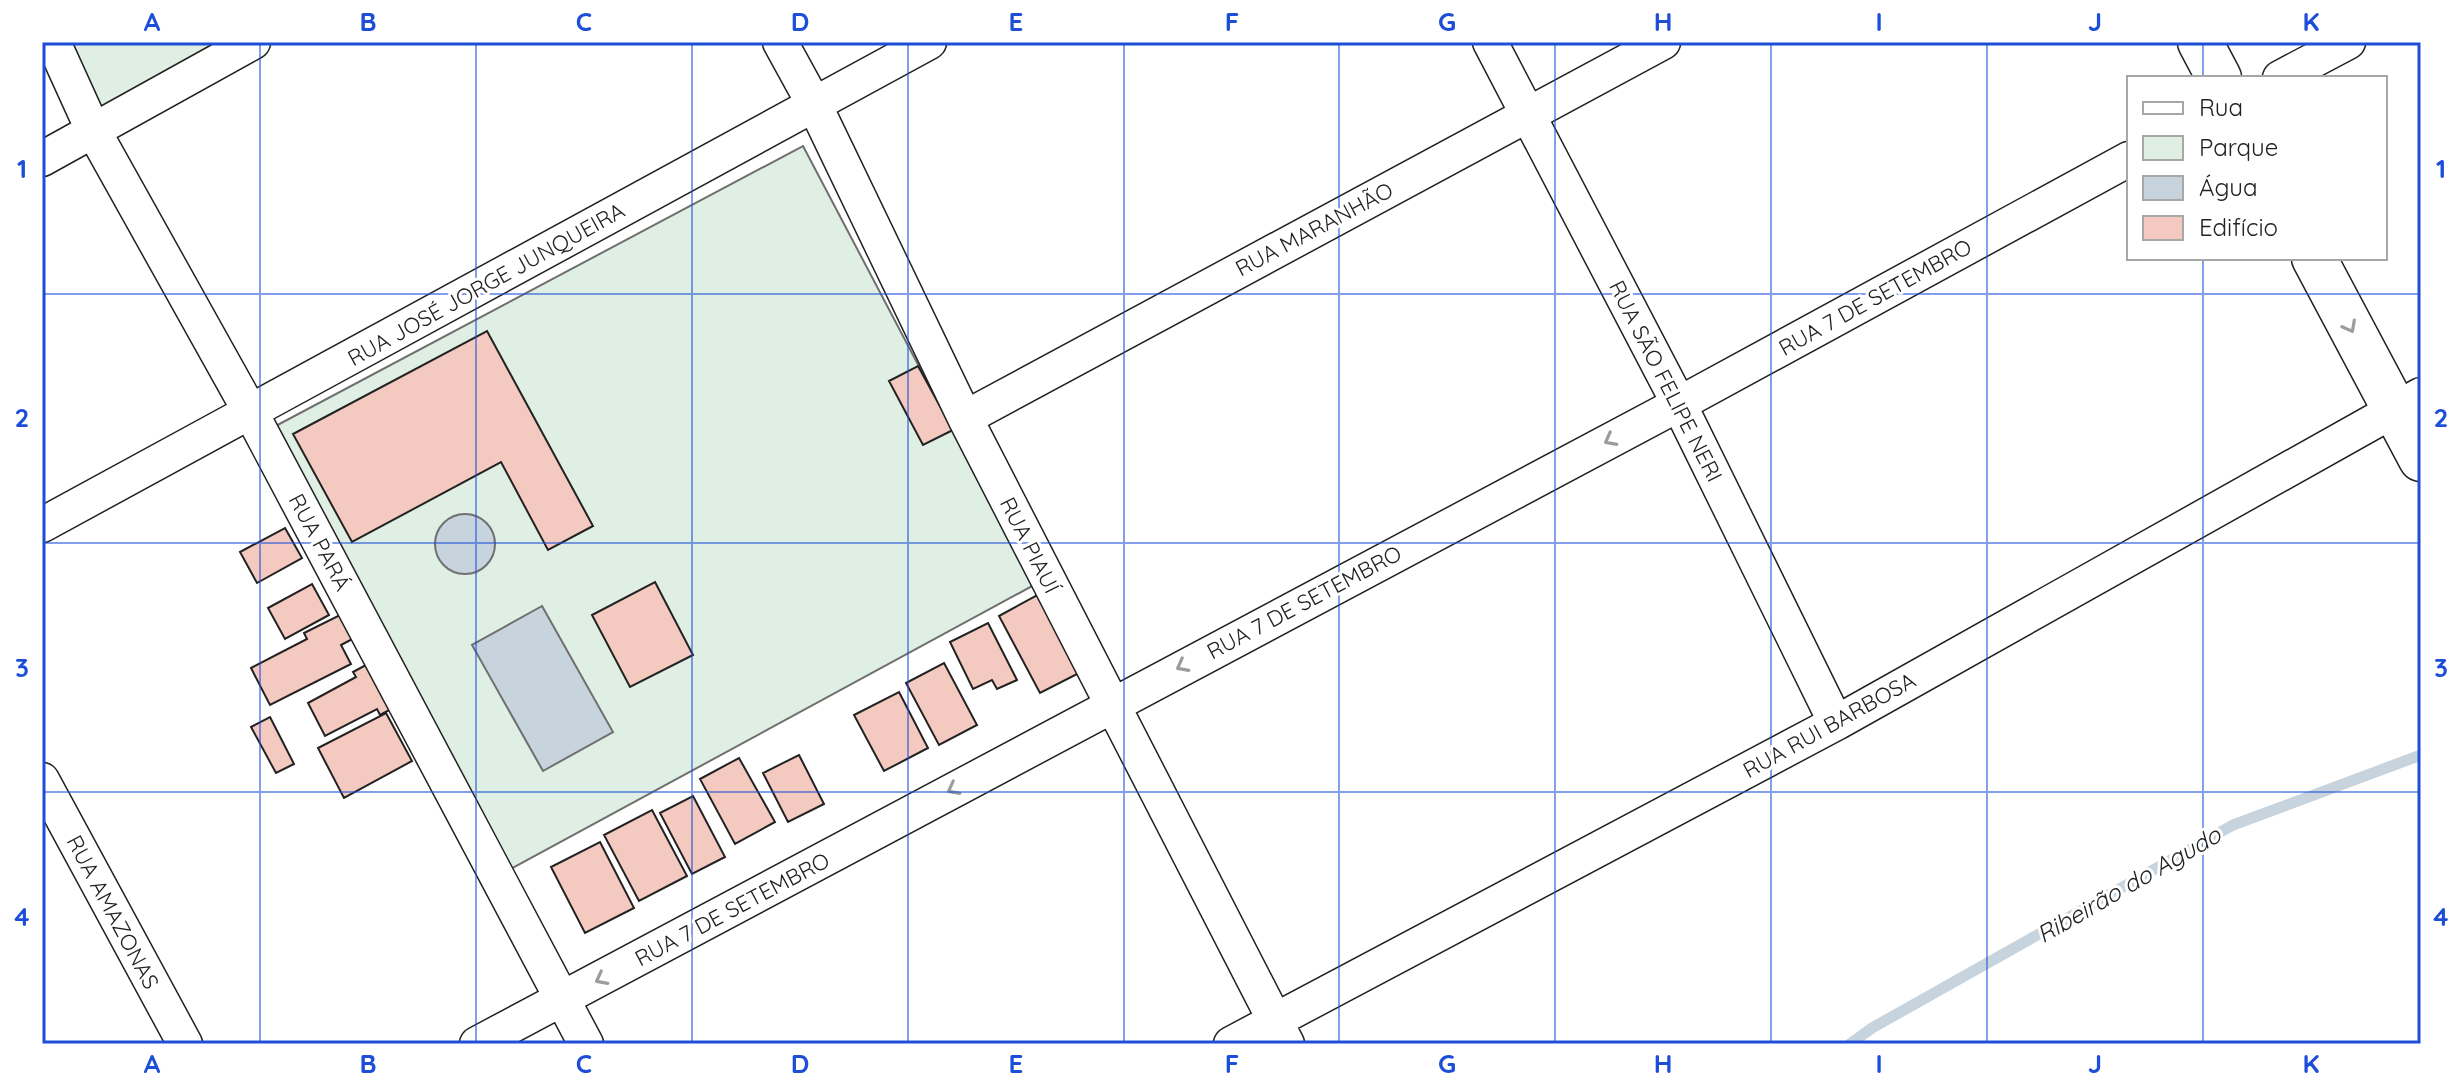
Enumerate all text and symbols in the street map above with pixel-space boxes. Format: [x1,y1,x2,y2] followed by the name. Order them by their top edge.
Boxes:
[144,5,161,38] text: A
[359,5,377,38] text: B
[576,5,592,38] text: C
[791,5,809,38] text: D
[1009,5,1023,38] text: E
[1225,5,1239,38] text: F
[1438,5,1456,38] text: G
[1654,5,1672,38] text: H
[1875,5,1883,38] text: I
[2088,5,2102,38] text: J
[2302,5,2320,38] text: K
[2127,76,2387,260] legend
[2199,92,2243,122] text: Rua
[2199,132,2278,162] text: Parque
[17,152,27,185] text: 1
[2436,152,2446,185] text: 1
[2199,172,2258,202] text: Água
[1230,176,1398,282] street label: RUA MARANHÃO
[343,196,629,372] street label: RUA JOSÉ JORGE JUNQUEIRA
[2199,212,2278,242] text: Edifício
[1774,232,1976,362] street label: RUA 7 DE SETEMBRO
[1603,276,1729,486] street label: RUA SÃO FELIPE NERI
[2340,319,2355,333] one-way arrow
[15,401,29,434] text: 2
[2434,401,2448,434] text: 2
[1604,431,1619,446] one-way arrow
[283,489,357,595] street label: RUA PARÁ
[994,492,1066,598] street label: RUA PIAUÍ
[1202,539,1406,665] street label: RUA 7 DE SETEMBRO
[15,651,29,684] text: 3
[2434,651,2448,684] text: 3
[1176,657,1191,672] one-way arrow
[1738,666,1920,784] street label: RUA RUI BARBOSA
[947,780,962,795] one-way arrow
[2031,818,2227,949] water label: Ribeirão do Agudo
[61,830,165,994] street label: RUA AMAZONAS
[630,846,834,972] street label: RUA 7 DE SETEMBRO
[14,900,30,933] text: 4
[2433,900,2449,933] text: 4
[595,970,610,985] one-way arrow
[144,1047,161,1080] text: A
[359,1047,377,1080] text: B
[576,1047,592,1080] text: C
[791,1047,809,1080] text: D
[1009,1047,1023,1080] text: E
[1225,1047,1239,1080] text: F
[1438,1047,1456,1080] text: G
[1654,1047,1672,1080] text: H
[1875,1047,1883,1080] text: I
[2088,1047,2102,1080] text: J
[2302,1047,2320,1080] text: K

